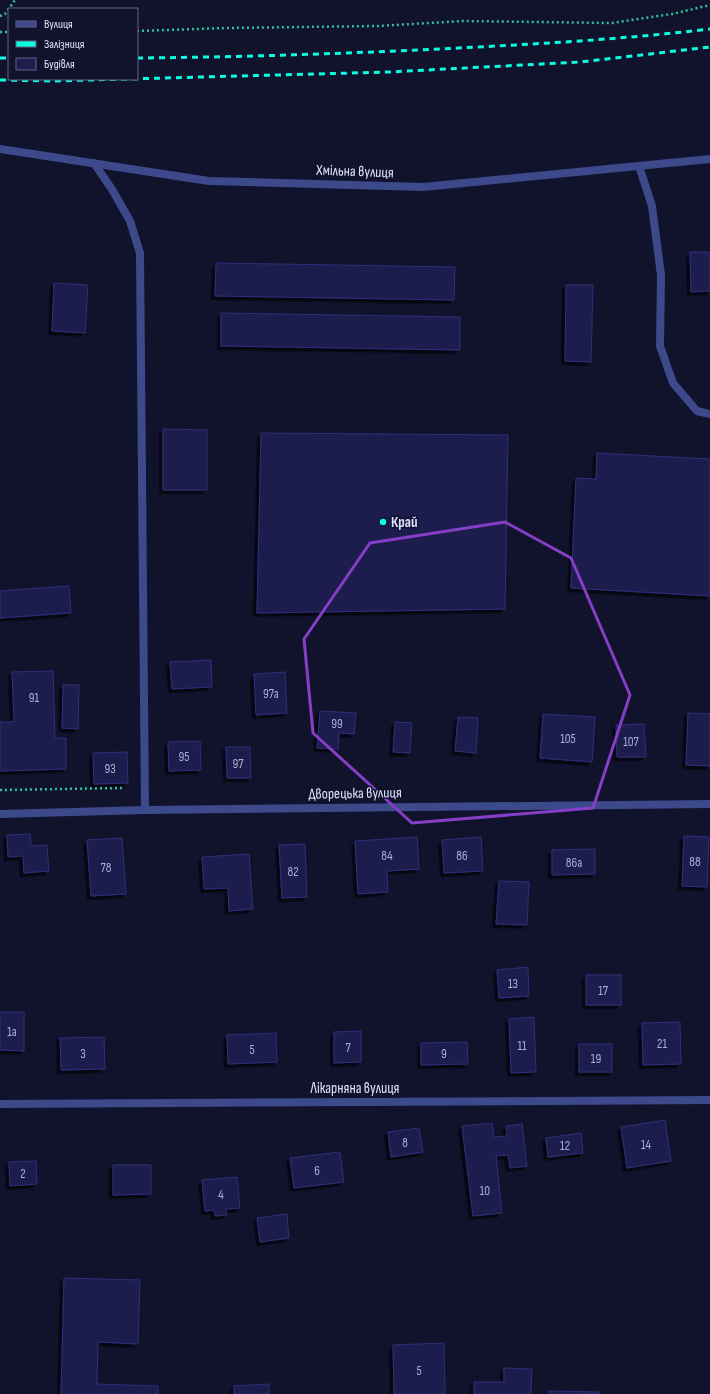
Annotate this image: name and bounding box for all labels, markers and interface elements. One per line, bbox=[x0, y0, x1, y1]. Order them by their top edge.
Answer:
legend bbox=[8, 8, 138, 80]
text: Вулиця bbox=[44, 17, 73, 32]
text: Залізниця bbox=[44, 37, 85, 52]
text: Будівля bbox=[44, 57, 75, 72]
street label: Хмільна вулиця bbox=[315, 161, 394, 182]
place label: Край bbox=[391, 513, 417, 532]
marker: Край bbox=[378, 517, 388, 527]
house number: 97а bbox=[263, 686, 279, 702]
house number: 91 bbox=[29, 690, 40, 706]
house number: 99 bbox=[331, 716, 343, 732]
house number: 105 bbox=[560, 731, 576, 747]
house number: 107 bbox=[623, 734, 640, 750]
house number: 95 bbox=[179, 749, 189, 765]
house number: 97 bbox=[233, 756, 244, 772]
house number: 93 bbox=[104, 761, 116, 777]
street label: Дворецька вулиця bbox=[308, 783, 402, 804]
house number: 84 bbox=[381, 848, 393, 864]
house number: 86 bbox=[456, 848, 468, 864]
house number: 88 bbox=[689, 854, 701, 870]
house number: 86а bbox=[566, 855, 582, 871]
house number: 78 bbox=[101, 860, 112, 876]
house number: 82 bbox=[287, 864, 299, 880]
house number: 13 bbox=[508, 976, 518, 992]
house number: 17 bbox=[598, 983, 609, 999]
house number: 1а bbox=[7, 1024, 17, 1040]
house number: 21 bbox=[657, 1036, 667, 1052]
house number: 11 bbox=[517, 1038, 527, 1054]
house number: 7 bbox=[345, 1040, 351, 1056]
house number: 5 bbox=[249, 1042, 255, 1058]
house number: 3 bbox=[80, 1046, 86, 1062]
house number: 9 bbox=[441, 1046, 447, 1062]
house number: 19 bbox=[591, 1051, 601, 1067]
street label: Лікарняна вулиця bbox=[310, 1079, 400, 1098]
house number: 8 bbox=[402, 1135, 408, 1151]
house number: 14 bbox=[641, 1137, 652, 1153]
house number: 12 bbox=[560, 1138, 570, 1154]
house number: 6 bbox=[314, 1163, 320, 1179]
house number: 2 bbox=[20, 1166, 26, 1182]
house number: 10 bbox=[480, 1183, 490, 1199]
house number: 4 bbox=[218, 1187, 224, 1203]
house number: 5 bbox=[416, 1363, 422, 1379]

